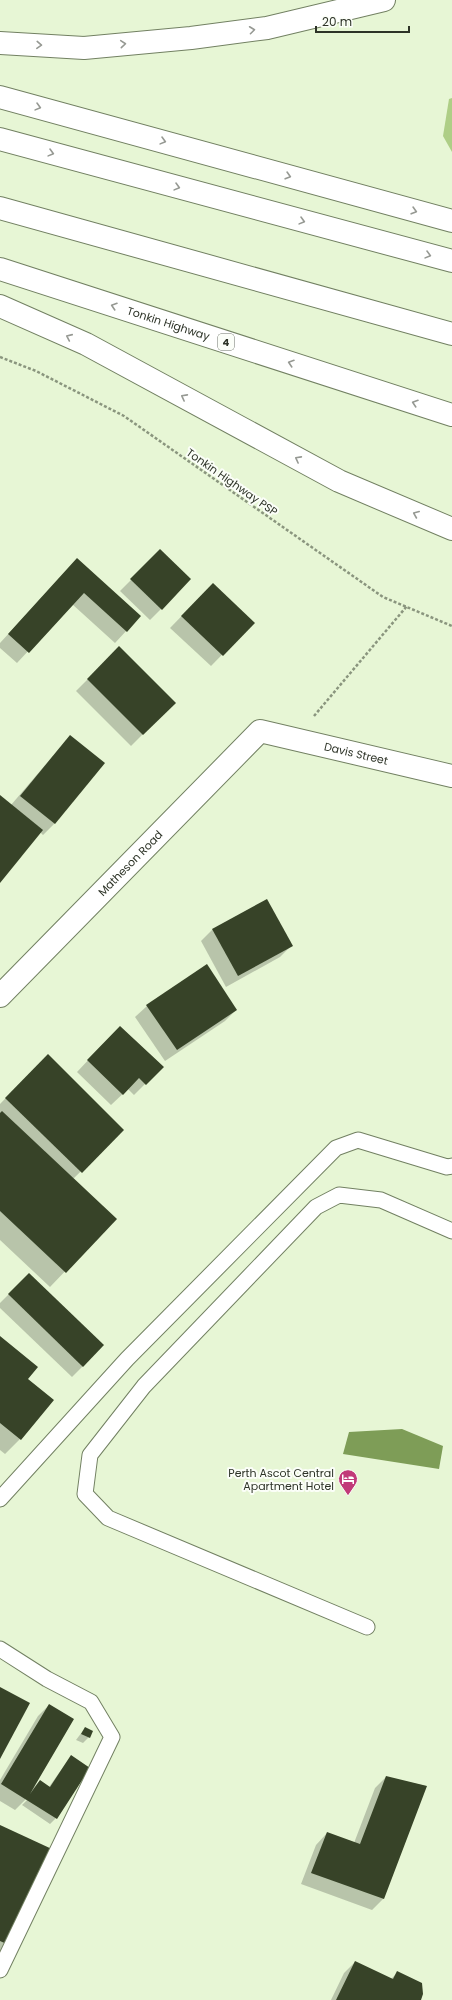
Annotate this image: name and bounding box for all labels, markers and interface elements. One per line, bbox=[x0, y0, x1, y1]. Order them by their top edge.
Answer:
scale bar bbox=[316, 8, 409, 34]
text: 20 m bbox=[322, 13, 352, 30]
one-way arrow bbox=[249, 26, 256, 35]
one-way arrow bbox=[120, 40, 126, 49]
one-way arrow bbox=[36, 41, 42, 50]
one-way arrow bbox=[34, 102, 41, 111]
one-way arrow bbox=[159, 136, 166, 145]
one-way arrow bbox=[47, 148, 54, 157]
one-way arrow bbox=[285, 171, 292, 180]
one-way arrow bbox=[173, 182, 180, 191]
one-way arrow bbox=[410, 206, 417, 215]
one-way arrow bbox=[298, 216, 305, 225]
one-way arrow bbox=[425, 250, 431, 258]
one-way arrow bbox=[111, 302, 118, 311]
street label: Tonkin Highway bbox=[125, 303, 213, 344]
one-way arrow bbox=[66, 333, 73, 341]
road number: 4 bbox=[218, 334, 234, 350]
one-way arrow bbox=[288, 359, 295, 368]
one-way arrow bbox=[181, 395, 188, 402]
one-way arrow bbox=[412, 399, 419, 408]
street label: Tonkin Highway PSP bbox=[183, 444, 281, 520]
one-way arrow bbox=[295, 456, 303, 464]
one-way arrow bbox=[413, 511, 421, 519]
street label: Davis Street bbox=[323, 738, 390, 769]
street label: Matheson Road bbox=[94, 827, 166, 900]
place label: Perth Ascot Central Apartment Hotel bbox=[228, 1465, 334, 1494]
hotel icon: Perth Ascot Central Apartment Hotel bbox=[337, 1468, 359, 1496]

